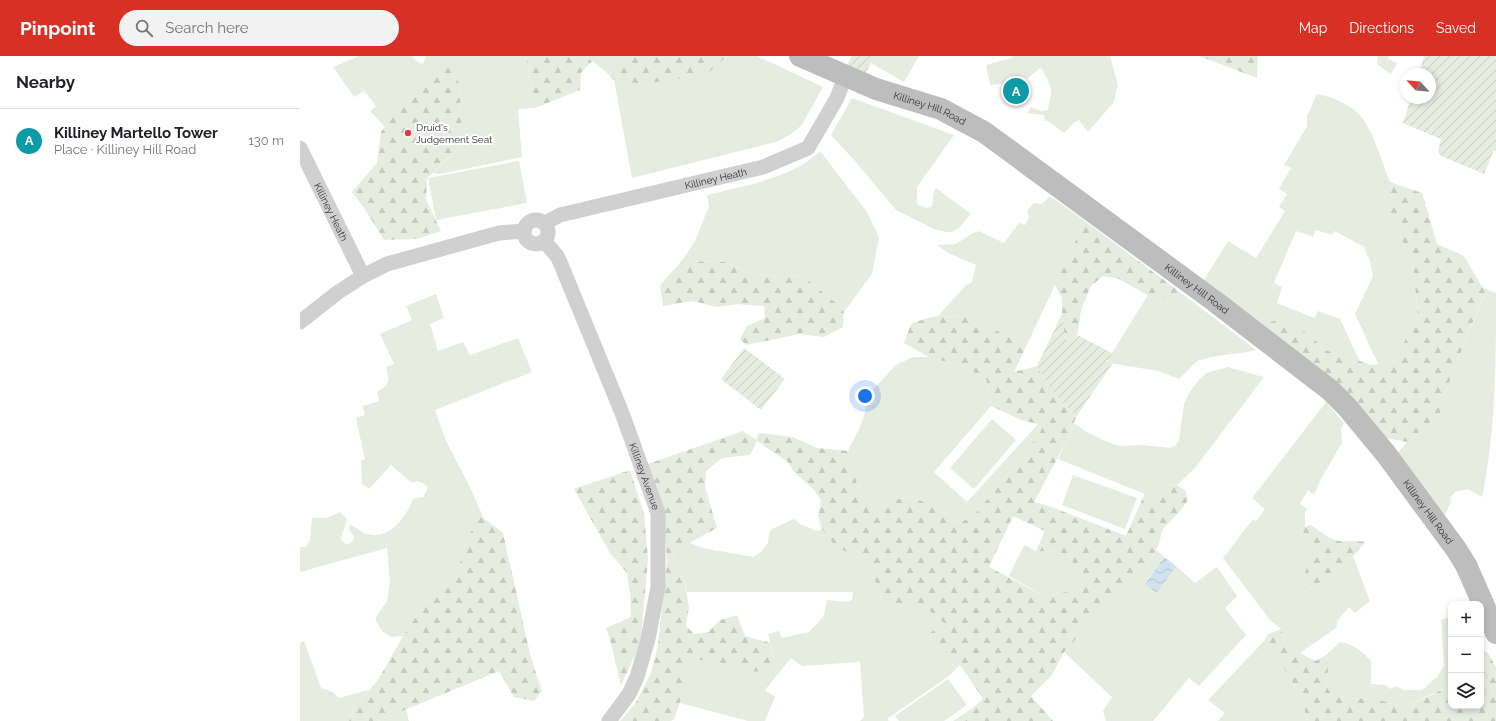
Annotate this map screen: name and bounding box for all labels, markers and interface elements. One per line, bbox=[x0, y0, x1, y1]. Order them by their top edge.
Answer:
search box bbox=[119, 10, 399, 46]
text: Pinpoint bbox=[20, 17, 95, 39]
icon: search bbox=[133, 17, 155, 39]
text: Search here bbox=[165, 19, 249, 37]
text: Map bbox=[1299, 20, 1327, 36]
text: Directions bbox=[1349, 20, 1414, 36]
text: Saved bbox=[1436, 20, 1476, 36]
north arrow bbox=[1400, 68, 1436, 104]
text: Nearby bbox=[16, 72, 75, 92]
pin: A bbox=[1003, 76, 1029, 106]
street label: Killiney Hill Road bbox=[892, 89, 968, 127]
place label: Druid's Judgement Seat bbox=[416, 122, 493, 145]
text: Killiney Martello Tower bbox=[54, 124, 218, 142]
marker: Druid's Judgement Seat bbox=[403, 128, 413, 138]
text: A bbox=[25, 133, 33, 148]
text: 130 m bbox=[248, 133, 284, 148]
text: Place · Killiney Hill Road bbox=[54, 142, 196, 157]
street label: Killiney Heath bbox=[684, 166, 748, 191]
street label: Killiney Heath bbox=[312, 181, 350, 243]
street label: Killiney Hill Road bbox=[1163, 261, 1231, 316]
your location bbox=[855, 386, 875, 406]
street label: Killiney Avenue bbox=[628, 441, 662, 511]
street label: Killiney Hill Road bbox=[1401, 477, 1456, 546]
map controls bbox=[1448, 601, 1484, 709]
button: + bbox=[1448, 601, 1484, 637]
button: − bbox=[1448, 637, 1484, 673]
button: layers bbox=[1448, 673, 1484, 709]

